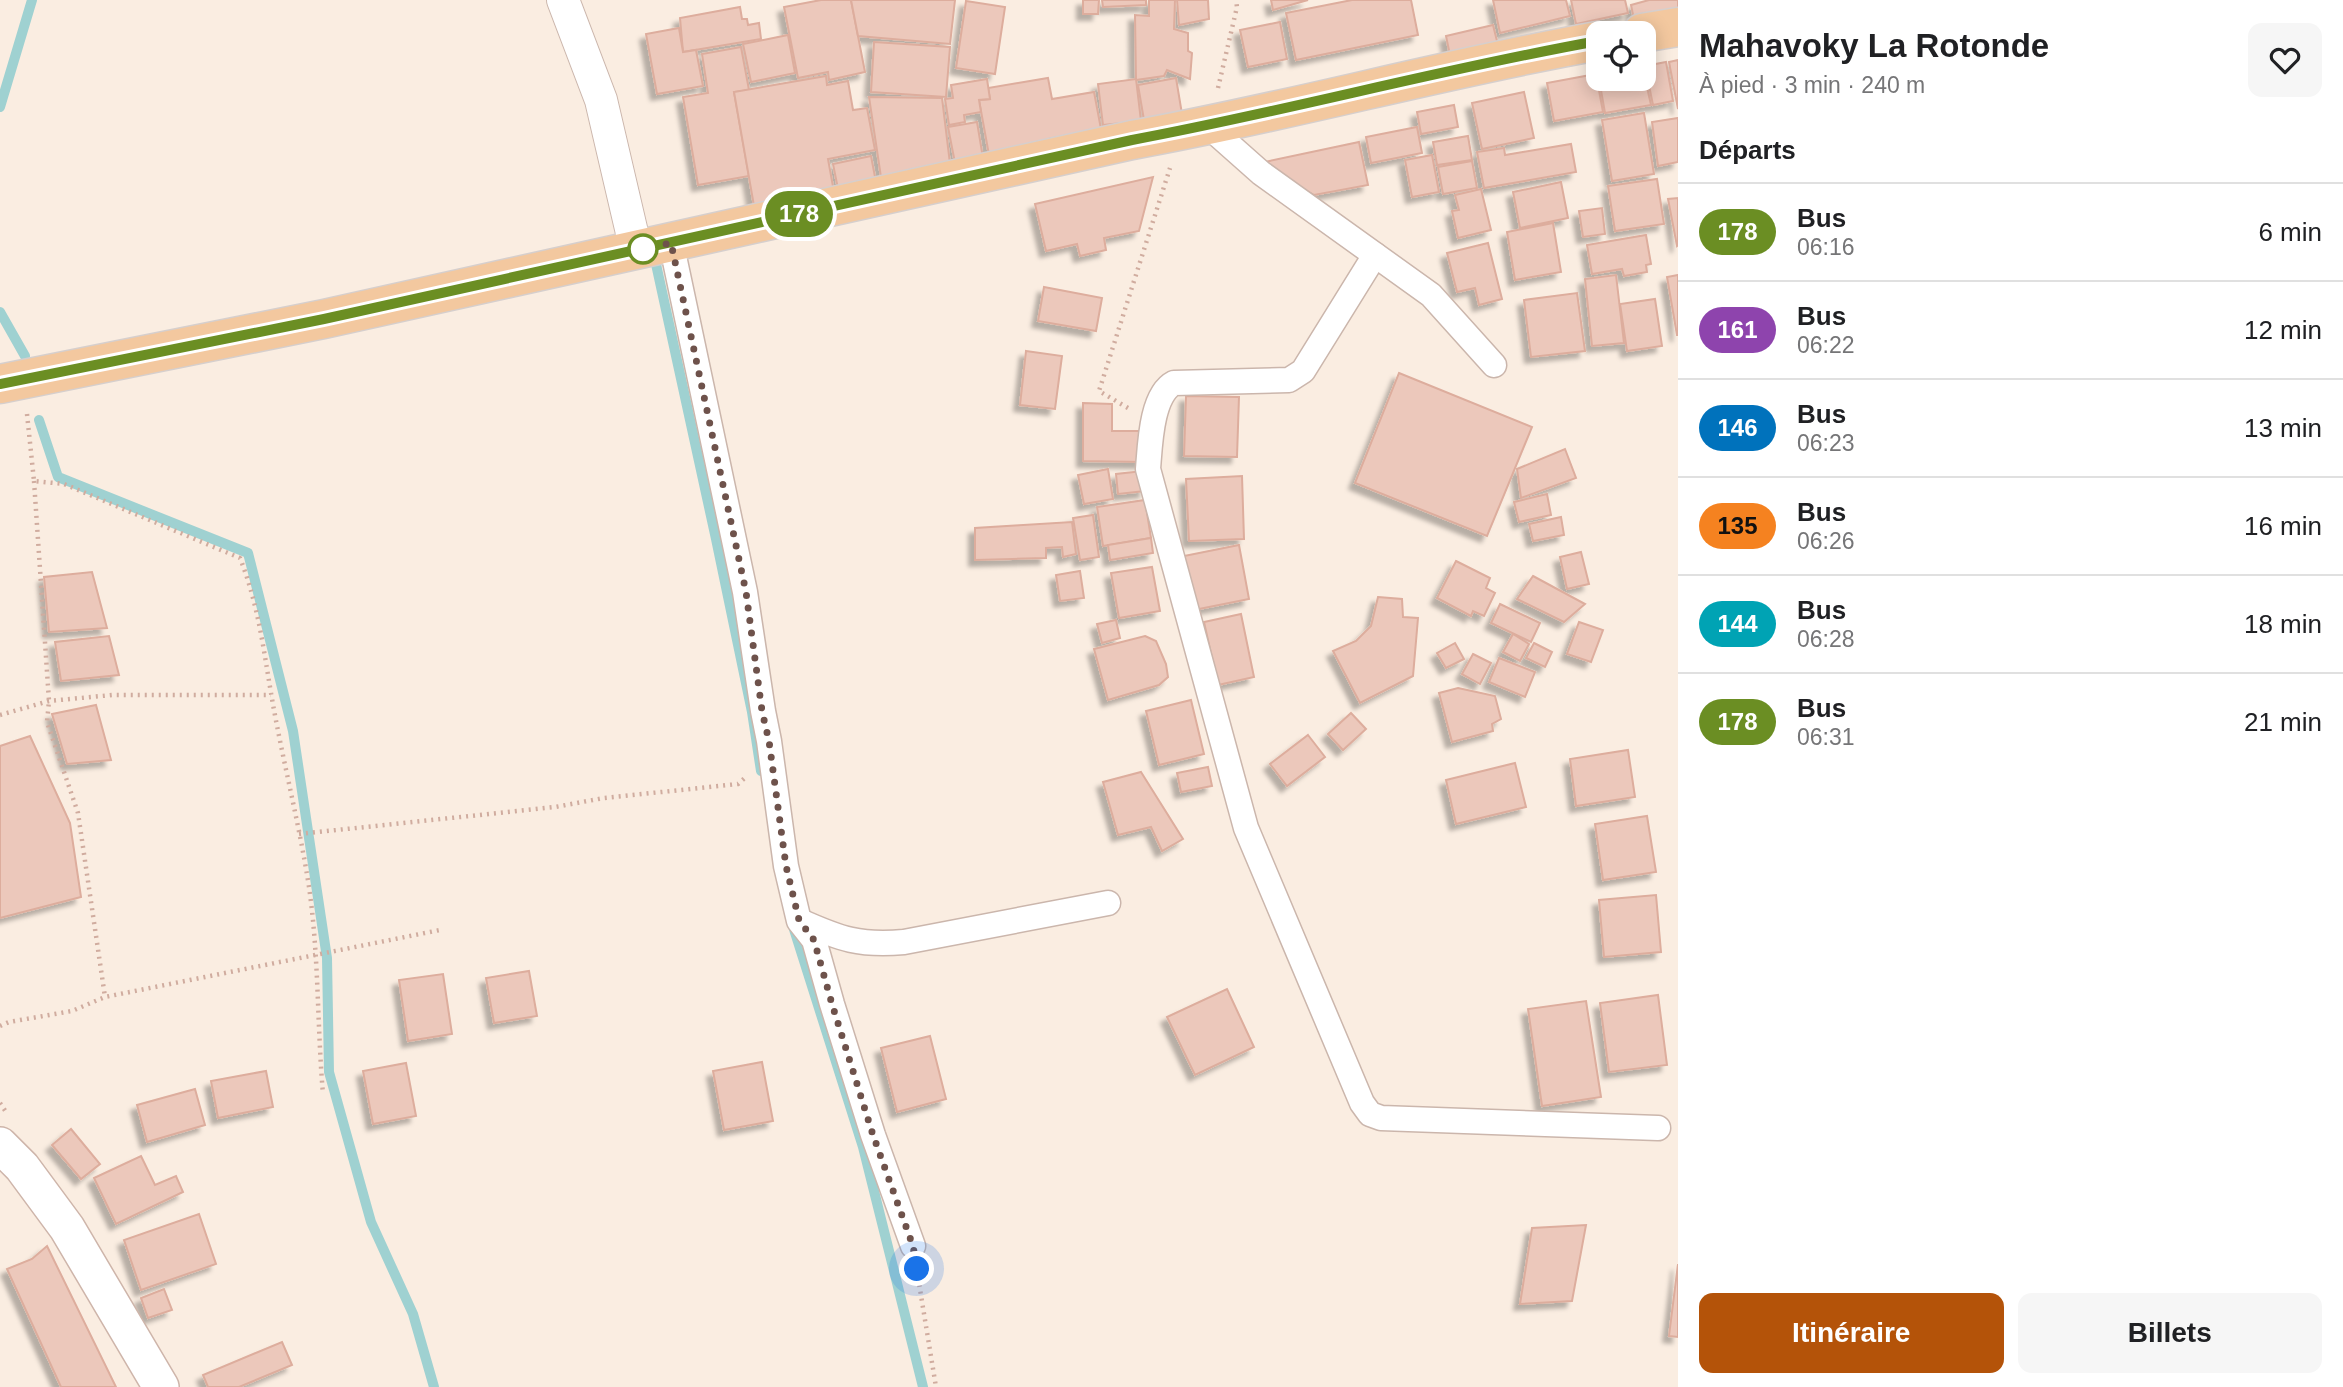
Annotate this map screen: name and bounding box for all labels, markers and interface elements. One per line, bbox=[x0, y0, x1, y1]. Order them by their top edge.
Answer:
map controls bbox=[1586, 21, 1656, 91]
button: locate bbox=[1586, 21, 1656, 91]
button: heart bbox=[2248, 23, 2322, 97]
text: Mahavoky La Rotonde bbox=[1699, 27, 2049, 64]
text: À pied · 3 min · 240 m bbox=[1699, 72, 1925, 98]
text: Départs bbox=[1699, 135, 1796, 165]
line badge: 178 bbox=[759, 191, 839, 237]
text: 178 bbox=[779, 200, 819, 227]
text: Bus bbox=[1797, 203, 1846, 233]
text: 6 min bbox=[2258, 217, 2322, 247]
text: 178 bbox=[1717, 218, 1758, 245]
unlabelled marker bbox=[628, 234, 658, 264]
text: 06:16 bbox=[1797, 234, 1855, 260]
text: Bus bbox=[1797, 301, 1846, 331]
text: 12 min bbox=[2244, 315, 2322, 345]
text: 161 bbox=[1717, 316, 1758, 343]
text: 06:22 bbox=[1797, 332, 1855, 358]
text: Bus bbox=[1797, 399, 1846, 429]
text: 13 min bbox=[2244, 413, 2322, 443]
text: 146 bbox=[1717, 414, 1758, 441]
text: 06:23 bbox=[1797, 430, 1855, 456]
text: Bus bbox=[1797, 497, 1846, 527]
text: 16 min bbox=[2244, 511, 2322, 541]
text: 135 bbox=[1717, 512, 1758, 539]
text: 06:26 bbox=[1797, 528, 1855, 554]
text: Bus bbox=[1797, 595, 1846, 625]
text: 18 min bbox=[2244, 609, 2322, 639]
text: 144 bbox=[1717, 610, 1758, 637]
text: 06:28 bbox=[1797, 626, 1855, 652]
text: Bus bbox=[1797, 693, 1846, 723]
text: 21 min bbox=[2244, 707, 2322, 737]
text: 178 bbox=[1717, 708, 1758, 735]
text: 06:31 bbox=[1797, 724, 1855, 750]
your location bbox=[899, 1251, 934, 1286]
button: Itinéraire bbox=[1699, 1293, 2004, 1373]
button: Billets bbox=[2018, 1293, 2322, 1373]

